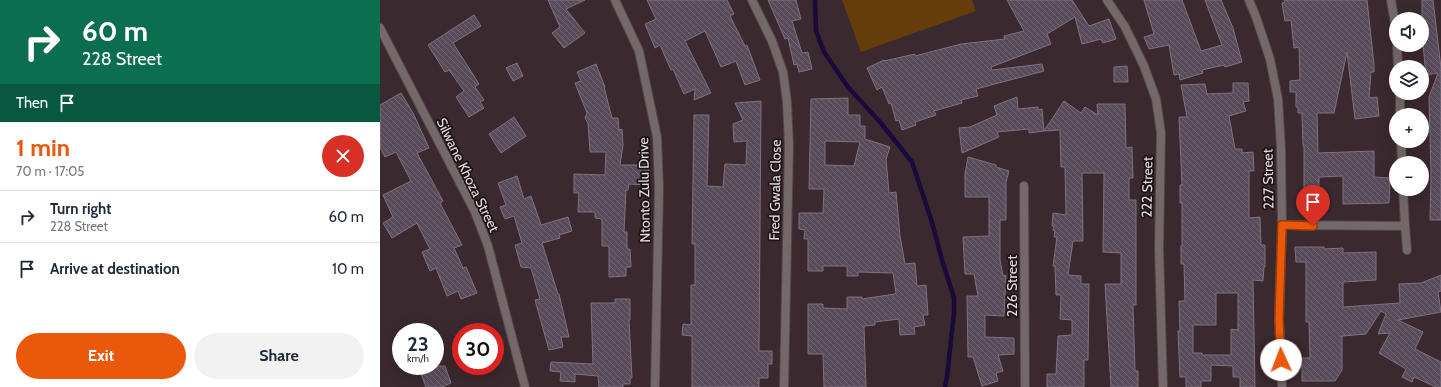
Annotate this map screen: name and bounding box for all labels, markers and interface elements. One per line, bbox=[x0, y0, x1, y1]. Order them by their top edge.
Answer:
map controls bbox=[1389, 12, 1429, 196]
button: sound bbox=[1389, 12, 1429, 52]
text: 60 m bbox=[82, 14, 148, 48]
icon: right bbox=[16, 16, 68, 68]
text: 228 Street bbox=[82, 48, 162, 70]
button: layers bbox=[1389, 60, 1429, 100]
icon: arrive bbox=[56, 92, 78, 114]
text: Then bbox=[16, 94, 48, 112]
button: + bbox=[1389, 108, 1429, 148]
street label: Silwane Khoza Street bbox=[433, 115, 504, 235]
text: 1 min bbox=[16, 133, 70, 162]
button: close bbox=[322, 135, 364, 177]
street label: Ntonto Zulu Drive bbox=[634, 137, 654, 243]
street label: Fred Gwala Close bbox=[765, 139, 785, 241]
street label: 227 Street bbox=[1258, 148, 1278, 210]
street label: 222 Street bbox=[1137, 156, 1157, 218]
button: − bbox=[1389, 156, 1429, 196]
text: 70 m · 17:05 bbox=[16, 163, 84, 179]
pin bbox=[1296, 185, 1330, 226]
icon: arrive bbox=[1302, 191, 1324, 213]
text: Turn right bbox=[50, 200, 111, 218]
icon: right bbox=[16, 206, 38, 228]
text: 60 m bbox=[328, 208, 364, 226]
text: 228 Street bbox=[50, 218, 108, 234]
street label: 226 Street bbox=[1003, 255, 1021, 317]
icon: arrive bbox=[16, 258, 38, 280]
text: Arrive at destination bbox=[50, 260, 180, 278]
text: 10 m bbox=[332, 260, 364, 278]
speed limit sign: 30 bbox=[452, 323, 504, 375]
text: 23 bbox=[407, 332, 429, 356]
button: Exit bbox=[16, 333, 186, 379]
button: Share bbox=[194, 333, 364, 379]
position arrow bbox=[1260, 339, 1302, 381]
text: km/h bbox=[407, 352, 429, 365]

